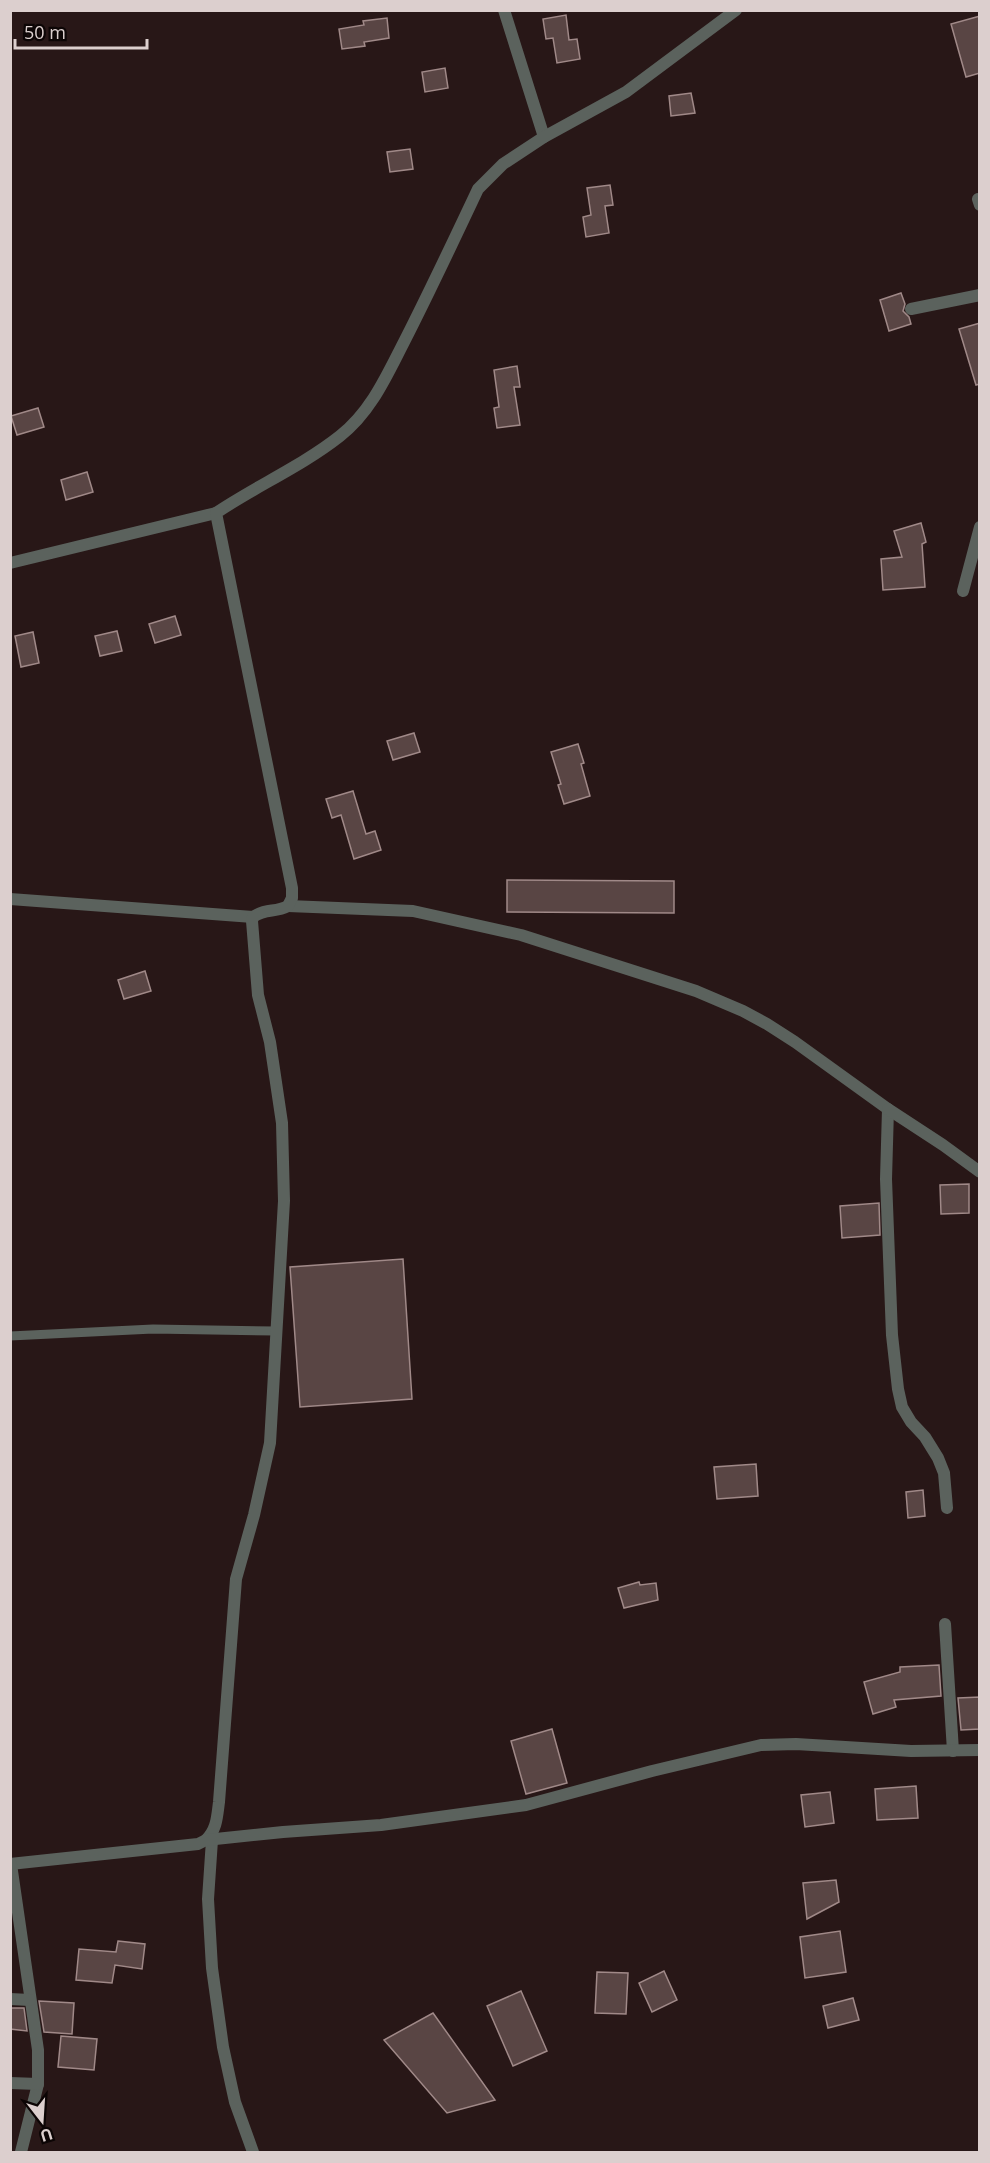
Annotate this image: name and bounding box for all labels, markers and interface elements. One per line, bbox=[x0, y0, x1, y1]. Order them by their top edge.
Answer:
scale bar bbox=[15, 12, 147, 50]
text: 50 m bbox=[24, 20, 66, 44]
north arrow bbox=[12, 2091, 72, 2151]
text: U bbox=[37, 2123, 55, 2148]

